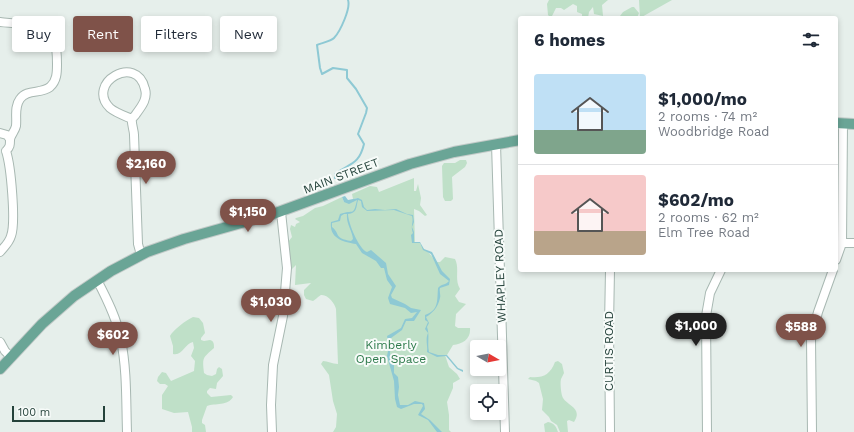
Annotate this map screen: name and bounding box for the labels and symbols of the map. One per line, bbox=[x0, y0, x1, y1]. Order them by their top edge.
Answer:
pin: $2,160 bbox=[113, 151, 179, 185]
street label: MAIN STREET bbox=[301, 155, 381, 197]
pin: $1,150 bbox=[215, 199, 281, 233]
street label: WHAPLEY ROAD bbox=[491, 229, 509, 323]
pin: $1,030 bbox=[238, 289, 304, 323]
street label: CURTIS ROAD bbox=[602, 311, 616, 391]
pin: $1,000 bbox=[663, 313, 729, 347]
pin: $588 bbox=[777, 314, 825, 348]
pin: $602 bbox=[89, 322, 137, 356]
park label: Kimberly Open Space bbox=[356, 338, 426, 366]
north arrow bbox=[470, 340, 506, 376]
scale bar bbox=[12, 404, 105, 423]

